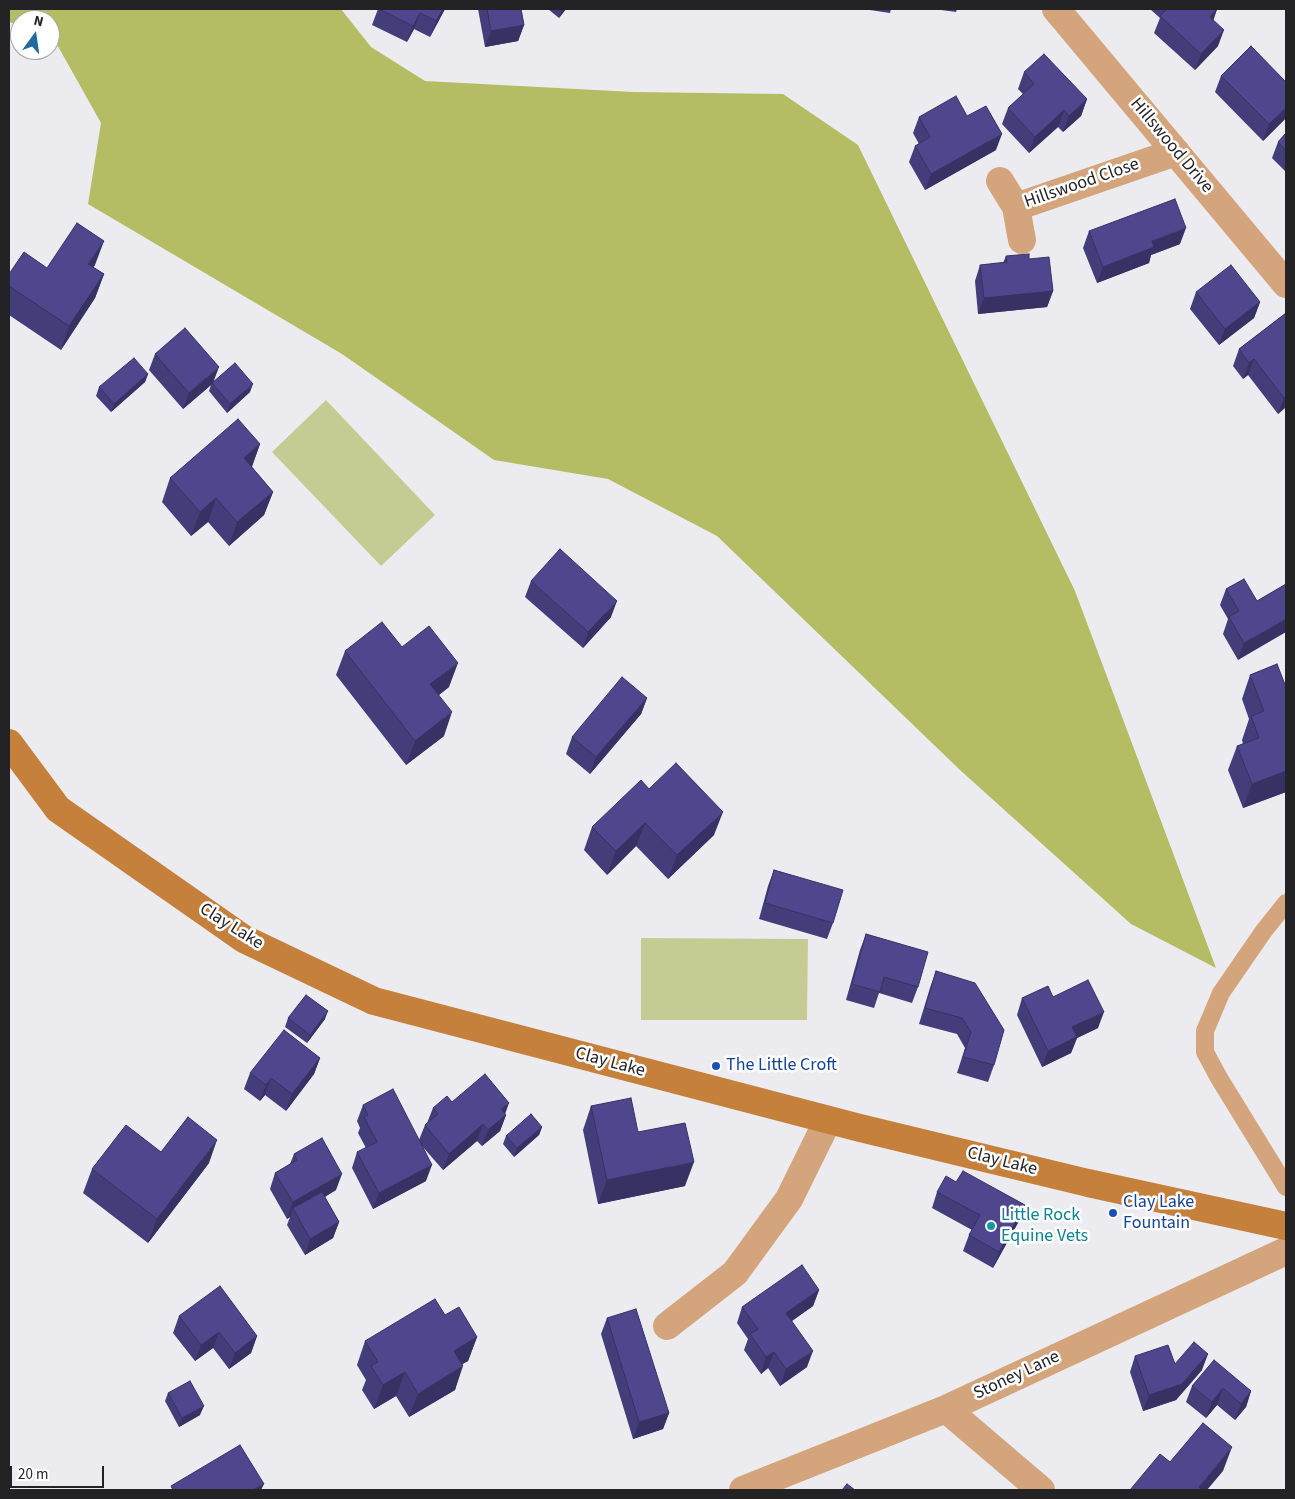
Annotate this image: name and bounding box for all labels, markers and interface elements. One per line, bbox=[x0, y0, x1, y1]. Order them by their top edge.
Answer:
north arrow bbox=[10, 10, 60, 60]
text: N bbox=[31, 11, 45, 32]
street label: Hillswood Drive bbox=[1125, 94, 1217, 198]
street label: Hillswood Close bbox=[1022, 154, 1142, 214]
street label: Clay Lake bbox=[195, 899, 267, 955]
street label: Clay Lake bbox=[573, 1043, 647, 1083]
place label: The Little Croft bbox=[726, 1055, 837, 1077]
marker: The Little Croft bbox=[710, 1060, 722, 1072]
street label: Clay Lake bbox=[965, 1143, 1039, 1181]
place label: Clay Lake Fountain bbox=[1123, 1192, 1194, 1234]
place label: Little Rock Equine Vets bbox=[1001, 1205, 1088, 1248]
marker: Clay Lake Fountain bbox=[1107, 1207, 1119, 1219]
marker: Little Rock Equine Vets bbox=[985, 1220, 997, 1232]
street label: Stoney Lane bbox=[971, 1347, 1063, 1405]
scale bar bbox=[12, 1456, 106, 1488]
text: 20 m bbox=[18, 1464, 48, 1485]

